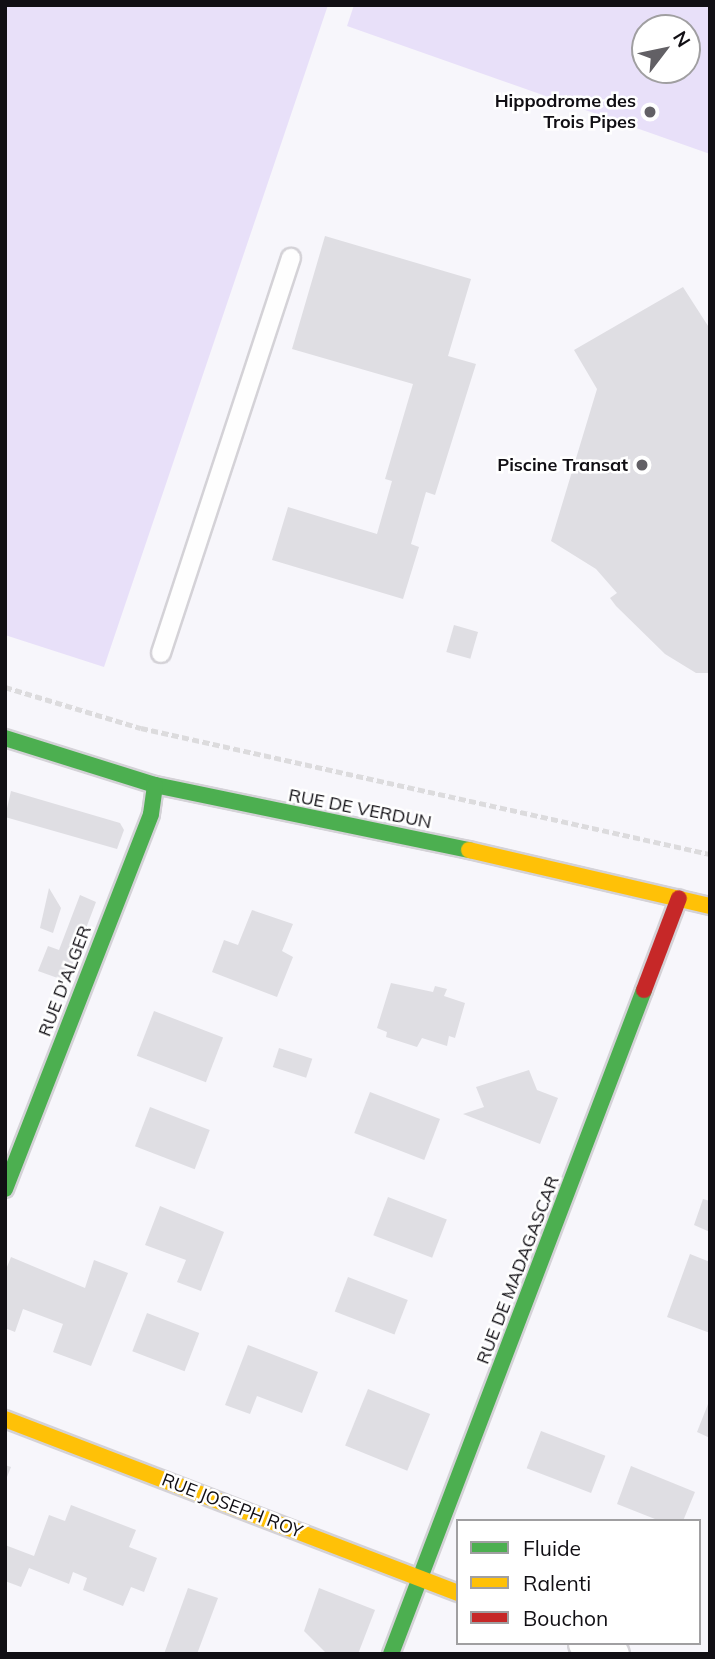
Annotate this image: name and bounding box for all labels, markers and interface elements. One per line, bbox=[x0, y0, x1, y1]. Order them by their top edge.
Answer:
north arrow bbox=[631, 14, 701, 84]
text: N bbox=[668, 26, 696, 51]
place label: Hippodrome des Trois Pipes bbox=[495, 91, 636, 134]
marker: Hippodrome des Trois Pipes bbox=[642, 104, 658, 120]
place label: Piscine Transat bbox=[497, 454, 628, 476]
marker: Piscine Transat bbox=[634, 457, 650, 473]
street label: RUE DE VERDUN bbox=[287, 785, 433, 833]
street label: RUE D'ALGER bbox=[34, 923, 96, 1039]
street label: RUE DE MADAGASCAR bbox=[472, 1173, 564, 1367]
street label: RUE JOSEPH ROY bbox=[159, 1469, 305, 1543]
legend bbox=[456, 1519, 701, 1645]
text: Fluide bbox=[523, 1535, 581, 1561]
text: Ralenti bbox=[523, 1570, 591, 1596]
text: Bouchon bbox=[523, 1605, 608, 1631]

